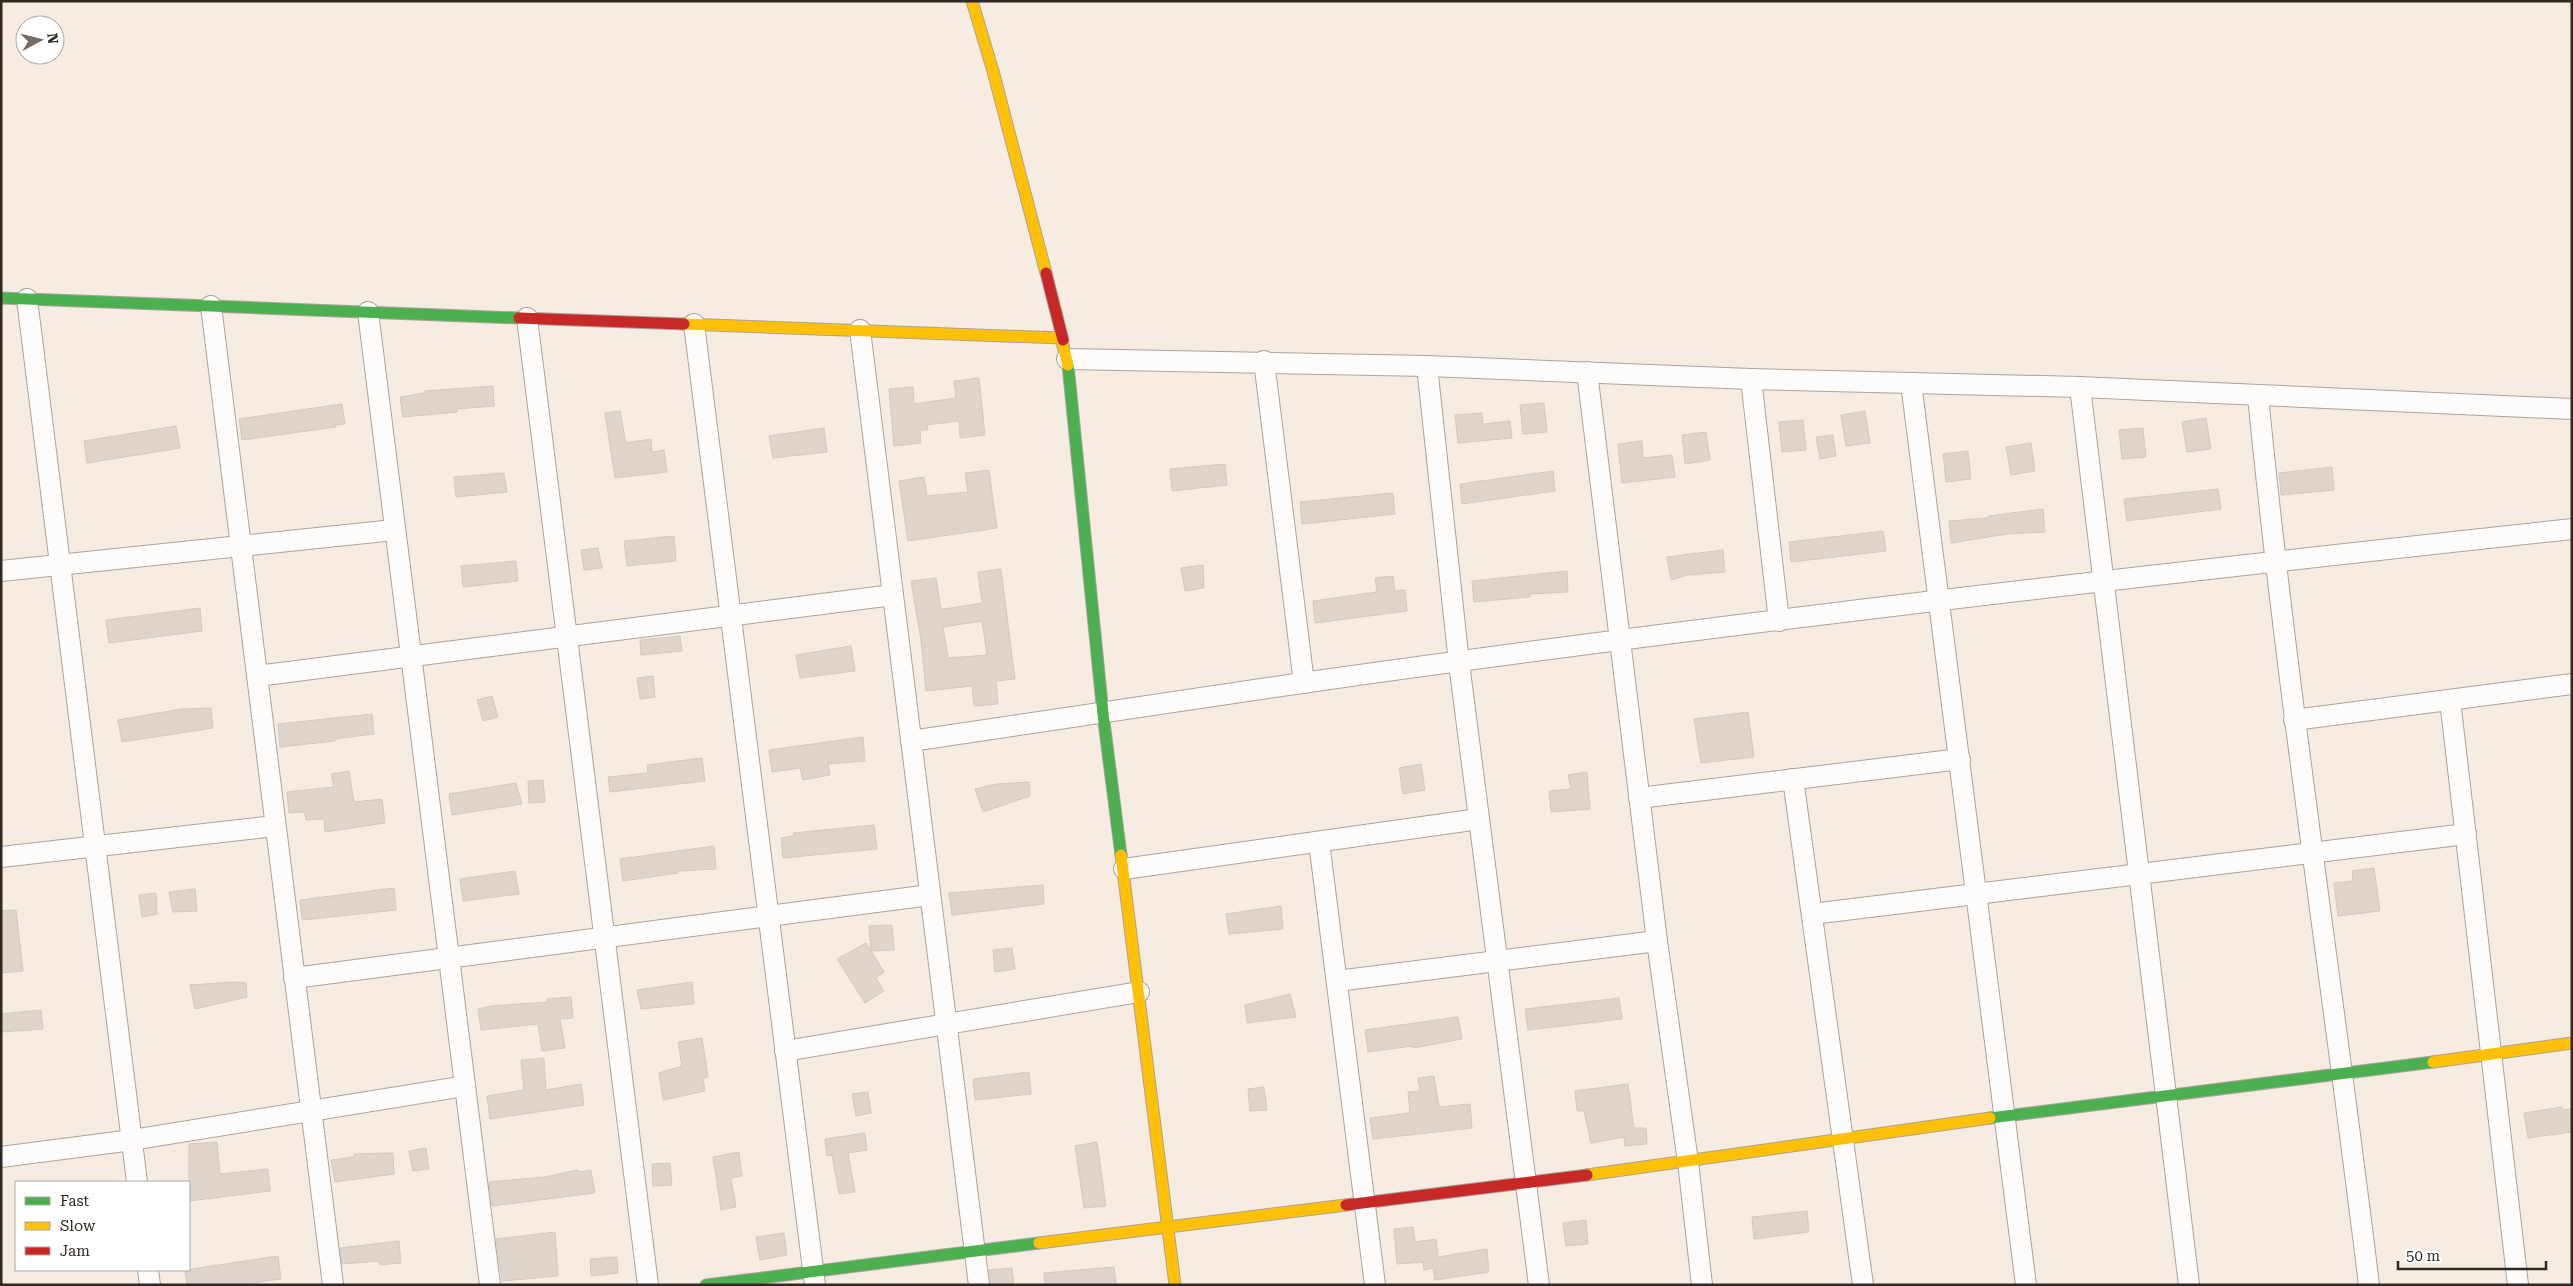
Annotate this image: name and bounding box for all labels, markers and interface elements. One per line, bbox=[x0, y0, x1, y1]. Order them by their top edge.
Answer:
north arrow bbox=[15, 15, 65, 65]
text: N bbox=[44, 32, 62, 45]
legend bbox=[15, 1181, 190, 1271]
text: Fast bbox=[60, 1192, 90, 1210]
text: Slow bbox=[60, 1217, 96, 1235]
scale bar bbox=[2398, 1238, 2546, 1270]
text: Jam bbox=[60, 1242, 90, 1260]
text: 50 m bbox=[2406, 1247, 2441, 1265]

